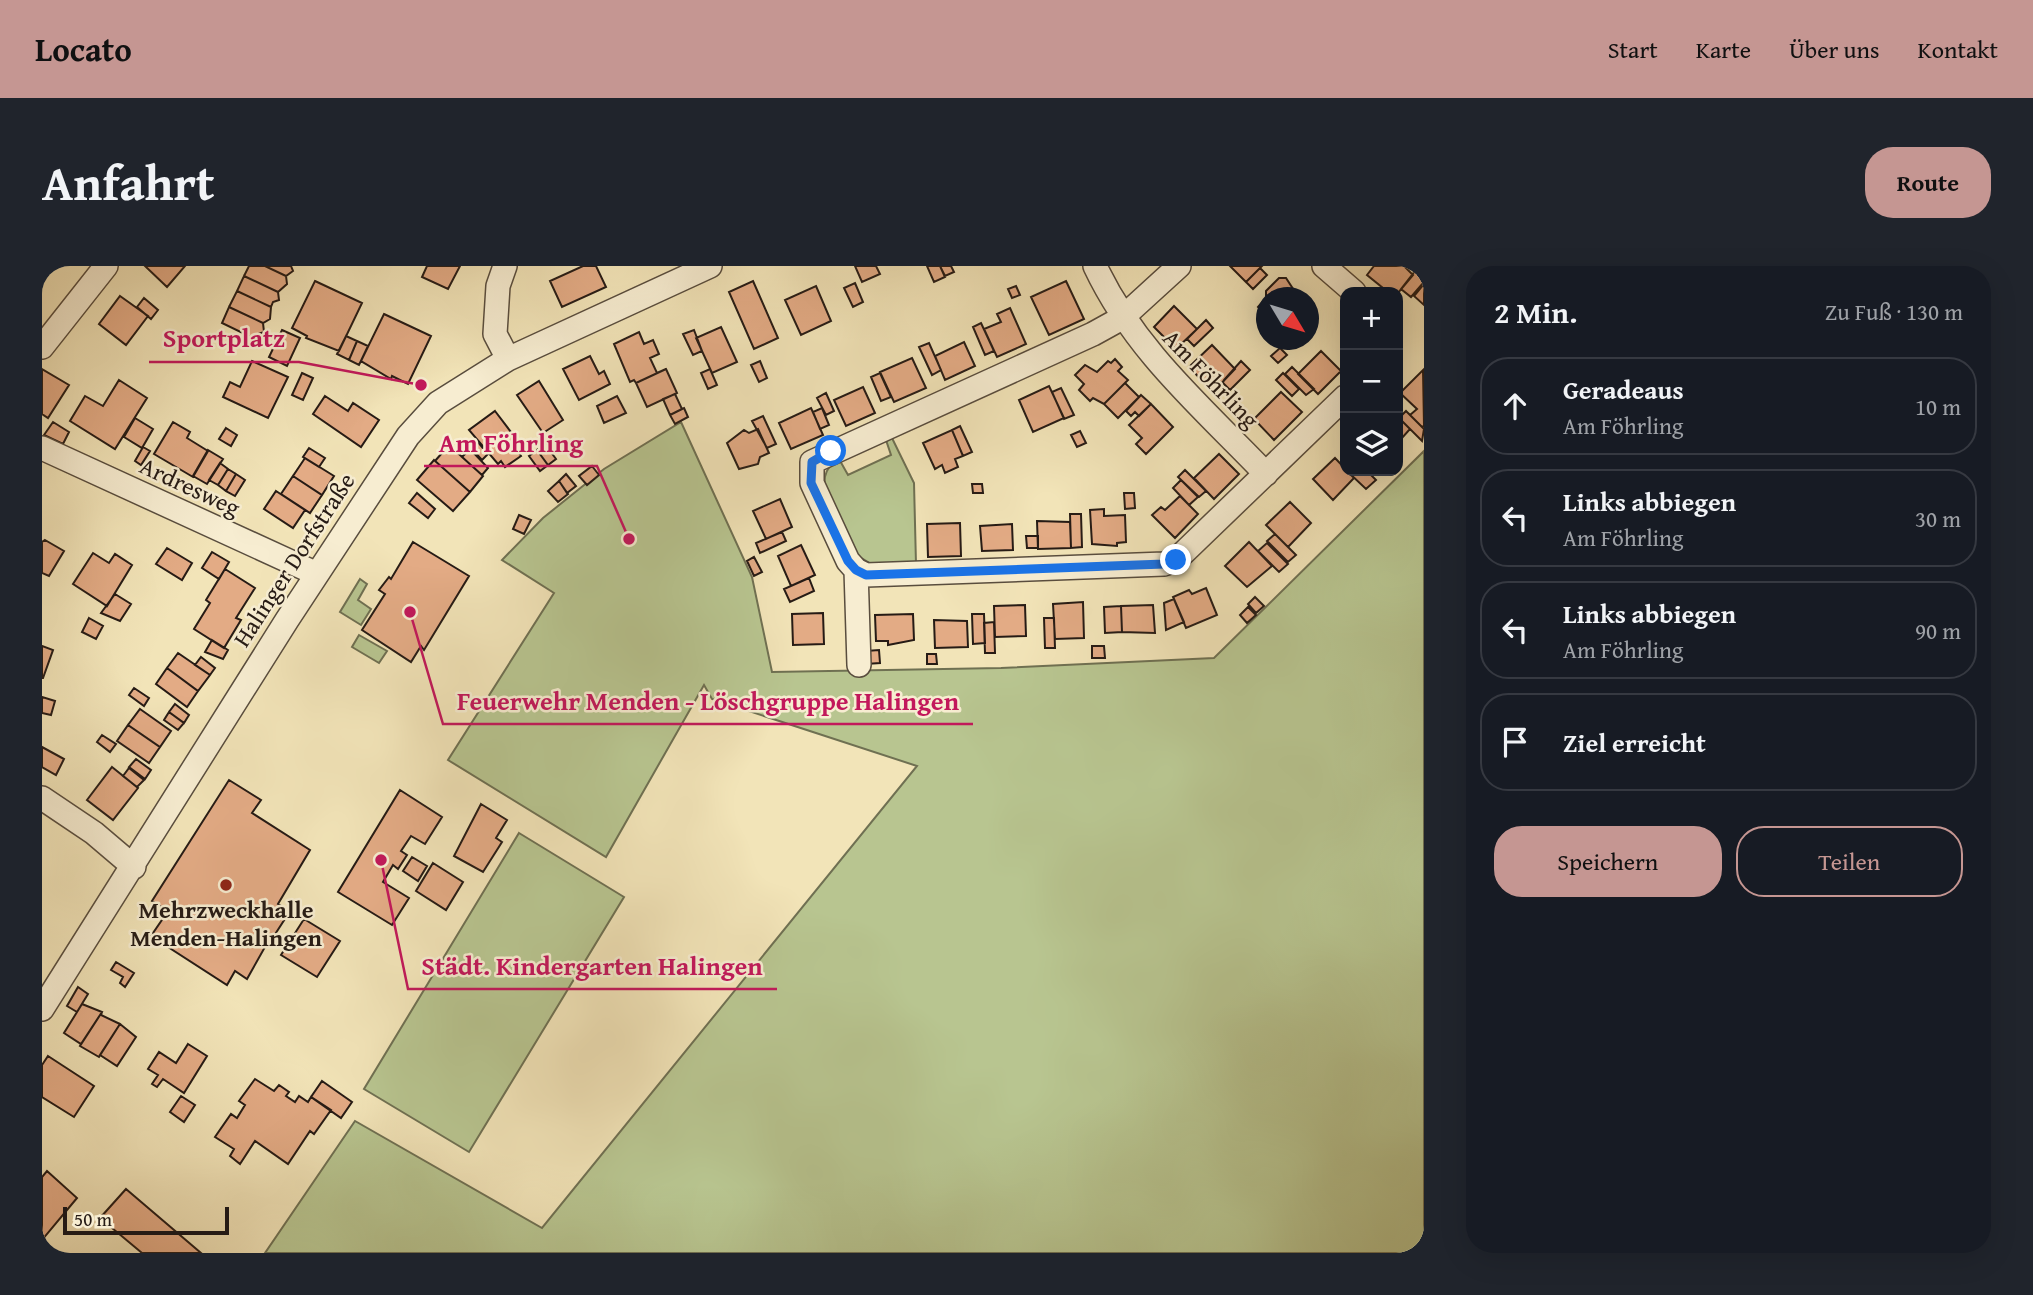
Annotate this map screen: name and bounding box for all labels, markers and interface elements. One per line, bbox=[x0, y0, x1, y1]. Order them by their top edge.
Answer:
text: Locato bbox=[35, 25, 132, 73]
text: Start bbox=[1608, 32, 1658, 67]
text: Karte bbox=[1696, 32, 1751, 67]
text: Über uns bbox=[1789, 32, 1880, 67]
text: Kontakt bbox=[1918, 32, 1998, 67]
text: Anfahrt bbox=[42, 146, 215, 218]
button: Route bbox=[1865, 147, 1991, 218]
north arrow bbox=[1256, 287, 1319, 350]
map controls bbox=[1340, 287, 1403, 476]
button: + bbox=[1340, 287, 1403, 350]
text: 2 Min. bbox=[1494, 290, 1577, 334]
text: Zu Fuß · 130 m bbox=[1825, 295, 1963, 328]
callout: Sportplatz bbox=[149, 315, 299, 362]
text: Sportplatz bbox=[163, 318, 285, 357]
street label: Am Föhrling bbox=[1155, 321, 1268, 436]
button: − bbox=[1340, 350, 1403, 413]
text: Geradeaus bbox=[1563, 370, 1684, 409]
icon: ahead bbox=[1496, 387, 1534, 425]
text: 10 m bbox=[1915, 390, 1961, 423]
text: Am Föhrling bbox=[1563, 409, 1683, 442]
button: layers bbox=[1340, 413, 1403, 476]
callout: Am Föhrling bbox=[424, 419, 597, 466]
text: Am Föhrling bbox=[439, 423, 583, 462]
route start bbox=[815, 435, 846, 466]
street label: Ardresweg bbox=[134, 448, 246, 525]
street label: Halinger Dorfstraße bbox=[224, 466, 363, 654]
text: Links abbiegen bbox=[1563, 482, 1736, 521]
icon: left bbox=[1496, 499, 1534, 537]
text: 30 m bbox=[1915, 502, 1961, 535]
text: Am Föhrling bbox=[1563, 521, 1683, 554]
route end bbox=[1160, 544, 1191, 575]
text: Links abbiegen bbox=[1563, 594, 1736, 633]
icon: left bbox=[1496, 611, 1534, 649]
text: 90 m bbox=[1915, 614, 1961, 647]
text: Am Föhrling bbox=[1563, 633, 1683, 666]
callout: Feuerwehr Menden - Löschgruppe Halingen bbox=[443, 677, 973, 724]
text: Feuerwehr Menden - Löschgruppe Halingen bbox=[457, 681, 960, 720]
icon: arrive bbox=[1496, 723, 1534, 761]
text: Ziel erreicht bbox=[1563, 723, 1706, 762]
button: Speichern bbox=[1494, 826, 1722, 897]
button: Teilen bbox=[1736, 826, 1963, 897]
marker: Mehrzweckhalle Menden-Halingen bbox=[218, 877, 234, 893]
place label: Mehrzweckhalle Menden-Halingen bbox=[130, 892, 322, 955]
callout: Städt. Kindergarten Halingen bbox=[408, 942, 777, 989]
text: Städt. Kindergarten Halingen bbox=[421, 946, 763, 985]
scale bar bbox=[63, 1204, 229, 1236]
text: 50 m bbox=[74, 1205, 112, 1233]

